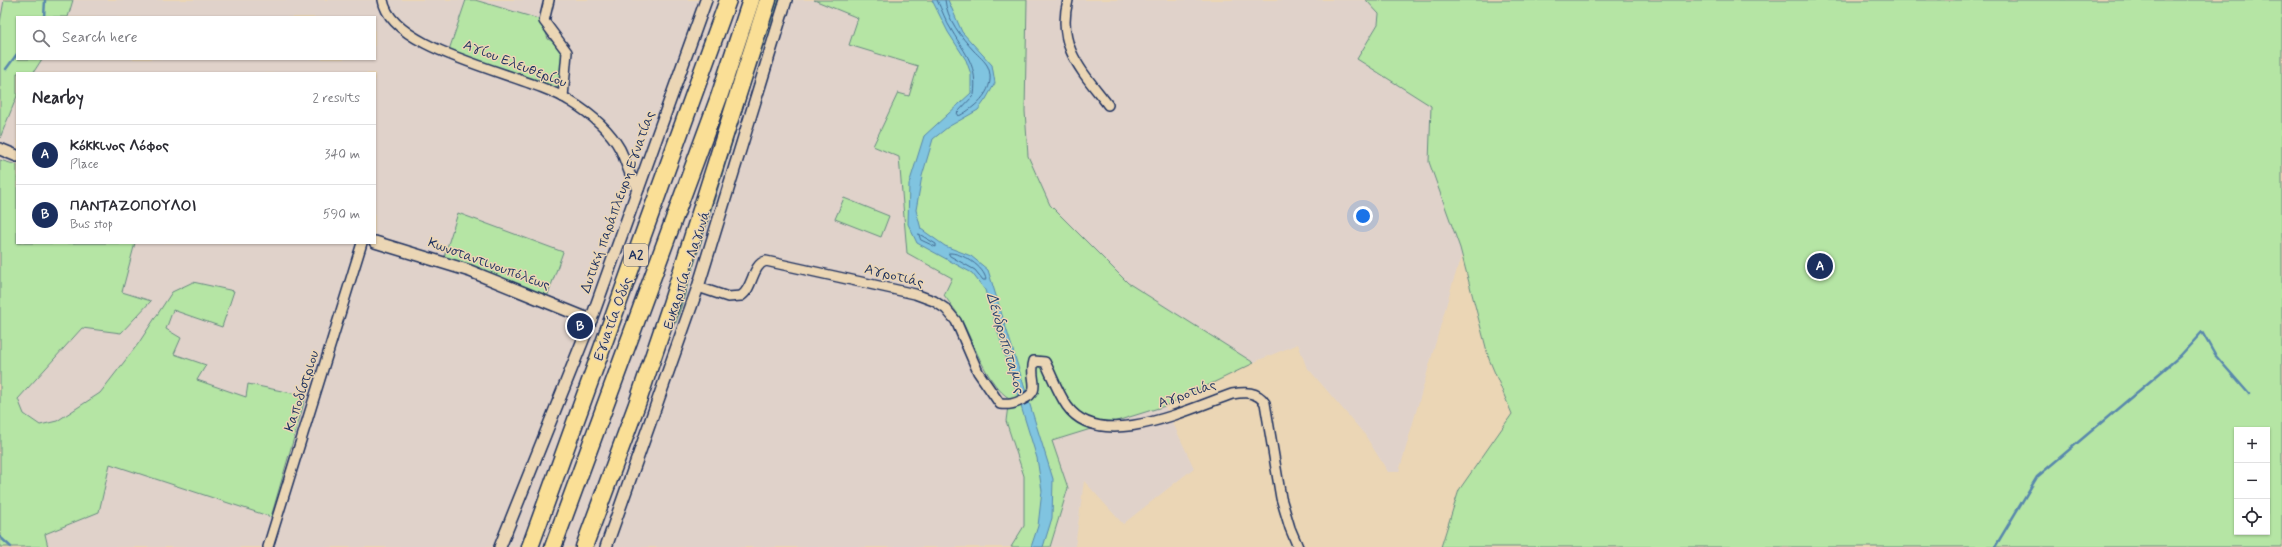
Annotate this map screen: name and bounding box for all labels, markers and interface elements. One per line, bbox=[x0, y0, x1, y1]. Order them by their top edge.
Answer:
search box bbox=[16, 16, 376, 60]
icon: search bbox=[30, 27, 52, 49]
text: Search here bbox=[62, 28, 138, 48]
street label: Αγίου Ελευθερίου bbox=[461, 36, 569, 92]
text: Nearby bbox=[32, 87, 84, 109]
text: 2 results bbox=[313, 90, 360, 107]
street label: Δυτική παράπλευρη Εγνατίας bbox=[577, 108, 659, 296]
text: Κόκκινος Λόφος bbox=[70, 136, 169, 156]
text: A bbox=[41, 146, 49, 163]
text: 340 m bbox=[325, 146, 360, 163]
text: Place bbox=[70, 156, 99, 173]
text: ΠΑΝΤΑΖΟΠΟΥΛΟΙ bbox=[70, 196, 197, 216]
text: B bbox=[41, 206, 49, 223]
text: 590 m bbox=[323, 206, 360, 223]
your location bbox=[1353, 206, 1373, 226]
street label: Ευκαρπία - Λαγυνά bbox=[659, 208, 715, 332]
text: Bus stop bbox=[70, 216, 113, 233]
street label: Κωνσταντινουπόλεως bbox=[426, 234, 552, 294]
road number: Α2 bbox=[624, 244, 648, 266]
pin: A bbox=[1807, 251, 1833, 281]
street label: Αγροτιάς bbox=[863, 260, 925, 292]
street label: Εγνατία Οδός bbox=[590, 275, 636, 363]
water label: Δενδροπόταμος bbox=[981, 290, 1029, 397]
pin: B bbox=[567, 311, 593, 341]
street label: Καποδίστριου bbox=[280, 348, 324, 434]
street label: Αγροτιάς bbox=[1156, 376, 1218, 412]
map controls bbox=[2234, 427, 2270, 535]
button: + bbox=[2234, 427, 2270, 463]
button: − bbox=[2234, 463, 2270, 499]
button: locate bbox=[2234, 499, 2270, 535]

